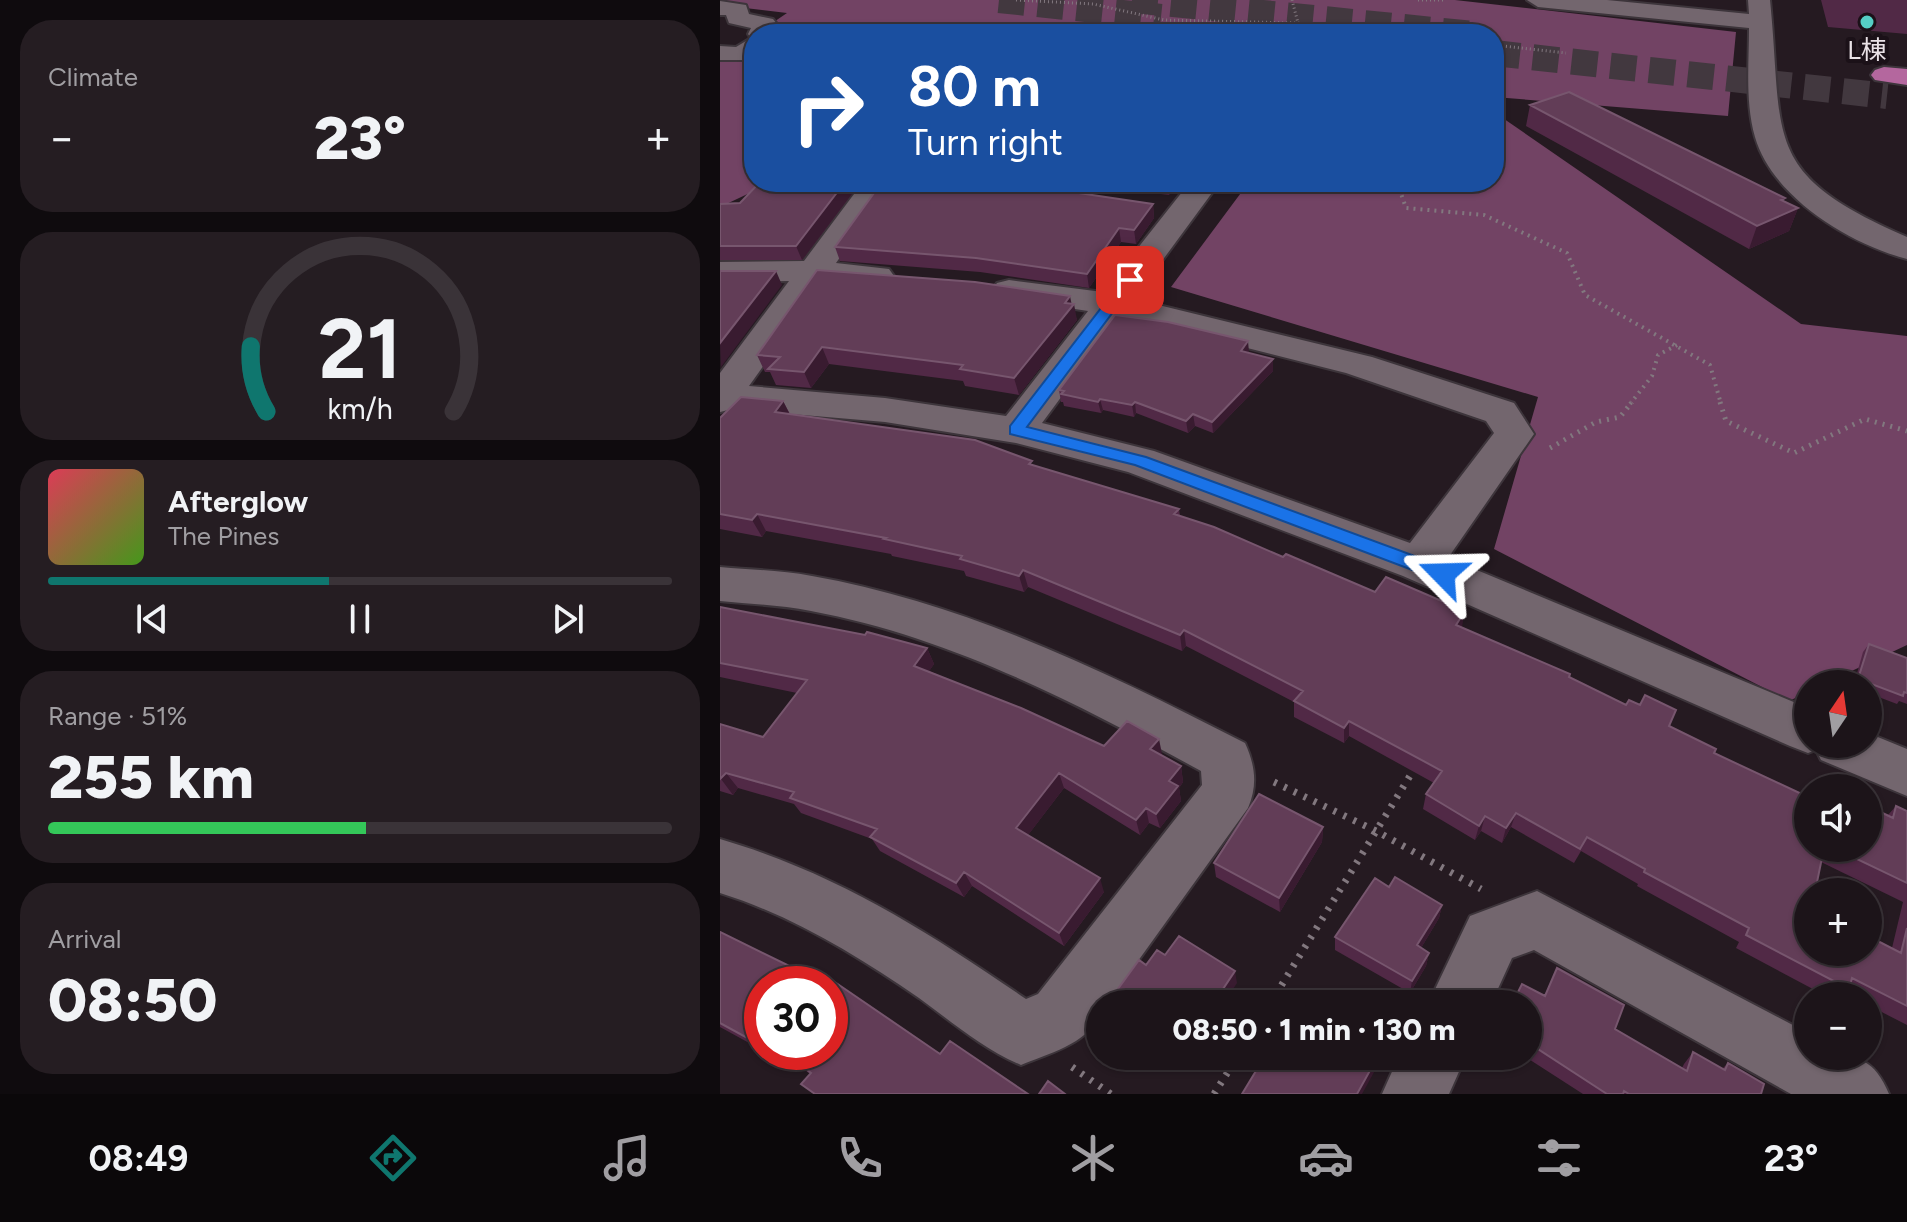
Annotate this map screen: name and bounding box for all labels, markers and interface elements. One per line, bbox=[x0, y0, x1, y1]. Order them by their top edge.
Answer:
marker: L棟 bbox=[1858, 13, 1876, 31]
place label: L棟 bbox=[1847, 34, 1887, 66]
text: 80 m bbox=[908, 53, 1041, 120]
icon: right bbox=[776, 56, 880, 160]
text: Climate bbox=[48, 61, 138, 93]
text: 23° bbox=[314, 102, 406, 174]
text: − bbox=[48, 111, 75, 164]
text: + bbox=[645, 111, 672, 164]
text: Turn right bbox=[908, 121, 1063, 164]
pin bbox=[1096, 246, 1164, 314]
icon: arrive bbox=[1108, 258, 1152, 302]
text: 21 bbox=[318, 298, 402, 398]
text: km/h bbox=[327, 392, 393, 426]
text: Afterglow bbox=[168, 483, 308, 520]
text: The Pines bbox=[168, 520, 279, 552]
position arrow bbox=[1401, 532, 1485, 616]
icon: previous bbox=[130, 597, 174, 641]
icon: pause bbox=[338, 597, 382, 641]
icon: next bbox=[546, 597, 590, 641]
north arrow bbox=[1794, 670, 1882, 758]
map controls bbox=[1794, 670, 1882, 1070]
text: Range · 51% bbox=[48, 700, 187, 732]
text: 255 km bbox=[48, 741, 254, 813]
button: sound bbox=[1794, 774, 1882, 862]
button: + bbox=[1794, 878, 1882, 966]
text: Arrival bbox=[48, 923, 121, 955]
text: 08:50 bbox=[48, 964, 217, 1036]
speed limit sign: 30 bbox=[744, 966, 848, 1070]
button: − bbox=[1794, 982, 1882, 1070]
text: 08:50 · 1 min · 130 m bbox=[1173, 1011, 1455, 1048]
icon: directions bbox=[365, 1130, 421, 1186]
icon: music bbox=[599, 1130, 655, 1186]
icon: phone bbox=[832, 1130, 888, 1186]
icon: climate bbox=[1065, 1130, 1121, 1186]
icon: car bbox=[1298, 1130, 1354, 1186]
icon: filters bbox=[1531, 1130, 1587, 1186]
text: 08:49 bbox=[89, 1137, 188, 1180]
text: 23° bbox=[1764, 1137, 1818, 1180]

